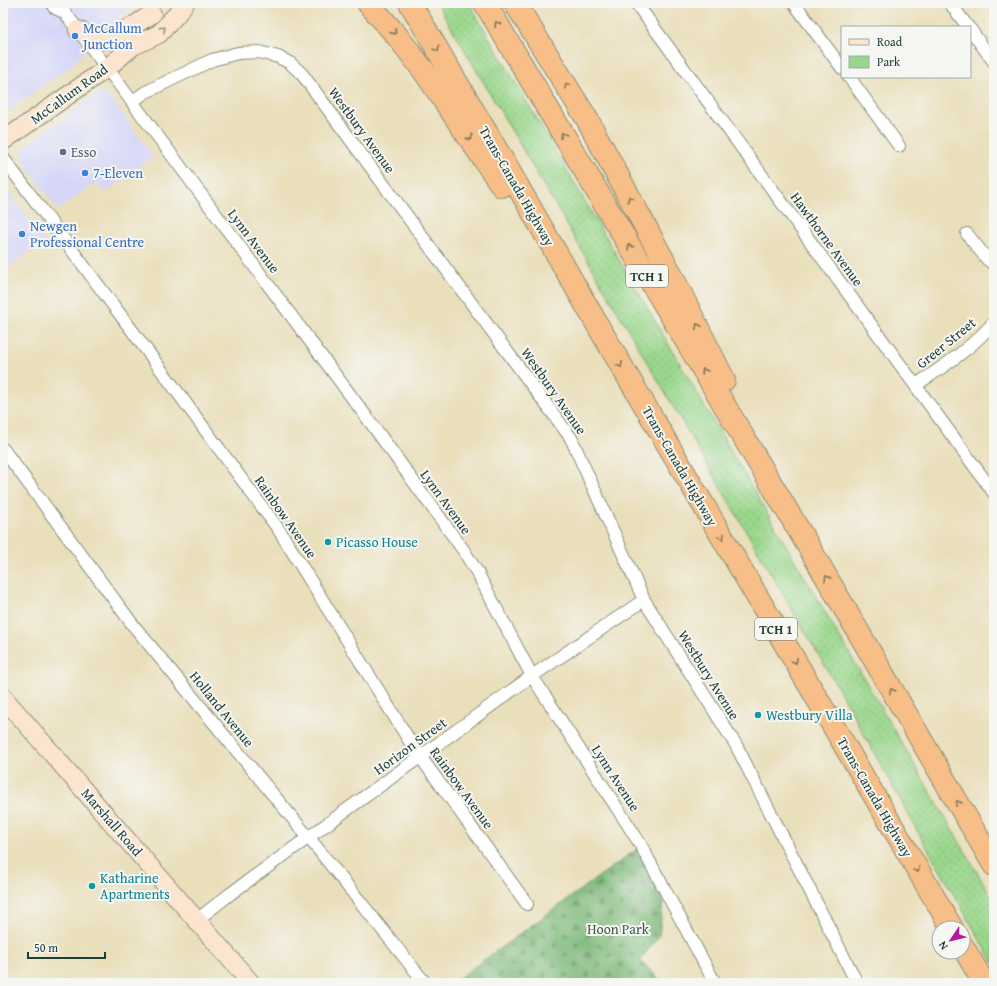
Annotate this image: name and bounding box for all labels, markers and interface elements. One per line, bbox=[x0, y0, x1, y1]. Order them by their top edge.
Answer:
place label: McCallum Junction bbox=[81, 18, 142, 54]
one-way arrow bbox=[494, 21, 502, 28]
legend bbox=[841, 26, 971, 78]
one-way arrow bbox=[158, 27, 166, 34]
one-way arrow bbox=[389, 28, 396, 35]
marker: McCallum Junction bbox=[70, 31, 80, 41]
text: Road bbox=[877, 33, 903, 50]
one-way arrow bbox=[433, 45, 440, 52]
text: Park bbox=[877, 53, 901, 70]
street label: McCallum Road bbox=[26, 59, 112, 129]
street label: Westbury Avenue bbox=[324, 83, 400, 178]
one-way arrow bbox=[564, 83, 571, 90]
street label: Trans-Canada Highway bbox=[474, 122, 560, 250]
one-way arrow bbox=[561, 132, 568, 139]
one-way arrow bbox=[465, 134, 473, 141]
place label: Esso bbox=[71, 142, 96, 162]
marker: Esso bbox=[58, 147, 68, 157]
place label: 7-Eleven bbox=[93, 163, 143, 183]
marker: 7-Eleven bbox=[80, 168, 90, 178]
street label: Hawthorne Avenue bbox=[786, 188, 868, 290]
one-way arrow bbox=[628, 196, 635, 203]
street label: Lynn Avenue bbox=[223, 205, 285, 278]
place label: Newgen Professional Centre bbox=[30, 216, 145, 252]
marker: Newgen Professional Centre bbox=[17, 229, 27, 239]
one-way arrow bbox=[627, 244, 635, 251]
road number: TCH 1 bbox=[626, 265, 668, 287]
street label: Greer Street bbox=[912, 313, 980, 373]
one-way arrow bbox=[695, 323, 702, 331]
street label: Westbury Avenue bbox=[517, 343, 592, 439]
one-way arrow bbox=[616, 360, 623, 368]
one-way arrow bbox=[701, 368, 708, 375]
street label: Trans-Canada Highway bbox=[637, 402, 723, 530]
street label: Lynn Avenue bbox=[416, 466, 477, 539]
street label: Rainbow Avenue bbox=[250, 472, 322, 563]
place label: Picasso House bbox=[336, 532, 418, 552]
one-way arrow bbox=[717, 533, 724, 540]
marker: Picasso House bbox=[323, 537, 333, 547]
one-way arrow bbox=[824, 575, 831, 582]
road number: TCH 1 bbox=[755, 618, 797, 640]
street label: Westbury Avenue bbox=[673, 626, 745, 724]
one-way arrow bbox=[790, 657, 797, 664]
street label: Holland Avenue bbox=[185, 667, 259, 752]
one-way arrow bbox=[890, 688, 897, 695]
place label: Westbury Villa bbox=[766, 705, 853, 725]
marker: Westbury Villa bbox=[753, 710, 763, 720]
street label: Horizon Street bbox=[369, 713, 451, 779]
street label: Trans-Canada Highway bbox=[832, 733, 918, 861]
street label: Lynn Avenue bbox=[587, 741, 645, 816]
street label: Rainbow Avenue bbox=[425, 743, 499, 833]
street label: Marshall Road bbox=[77, 784, 147, 861]
one-way arrow bbox=[955, 800, 962, 807]
one-way arrow bbox=[913, 866, 920, 873]
place label: Katharine Apartments bbox=[100, 868, 170, 904]
marker: Katharine Apartments bbox=[87, 881, 97, 891]
park label: Hoon Park bbox=[587, 919, 650, 939]
north arrow bbox=[931, 920, 971, 960]
scale bar bbox=[28, 934, 105, 960]
text: N bbox=[934, 938, 951, 953]
text: 50 m bbox=[34, 939, 58, 956]

